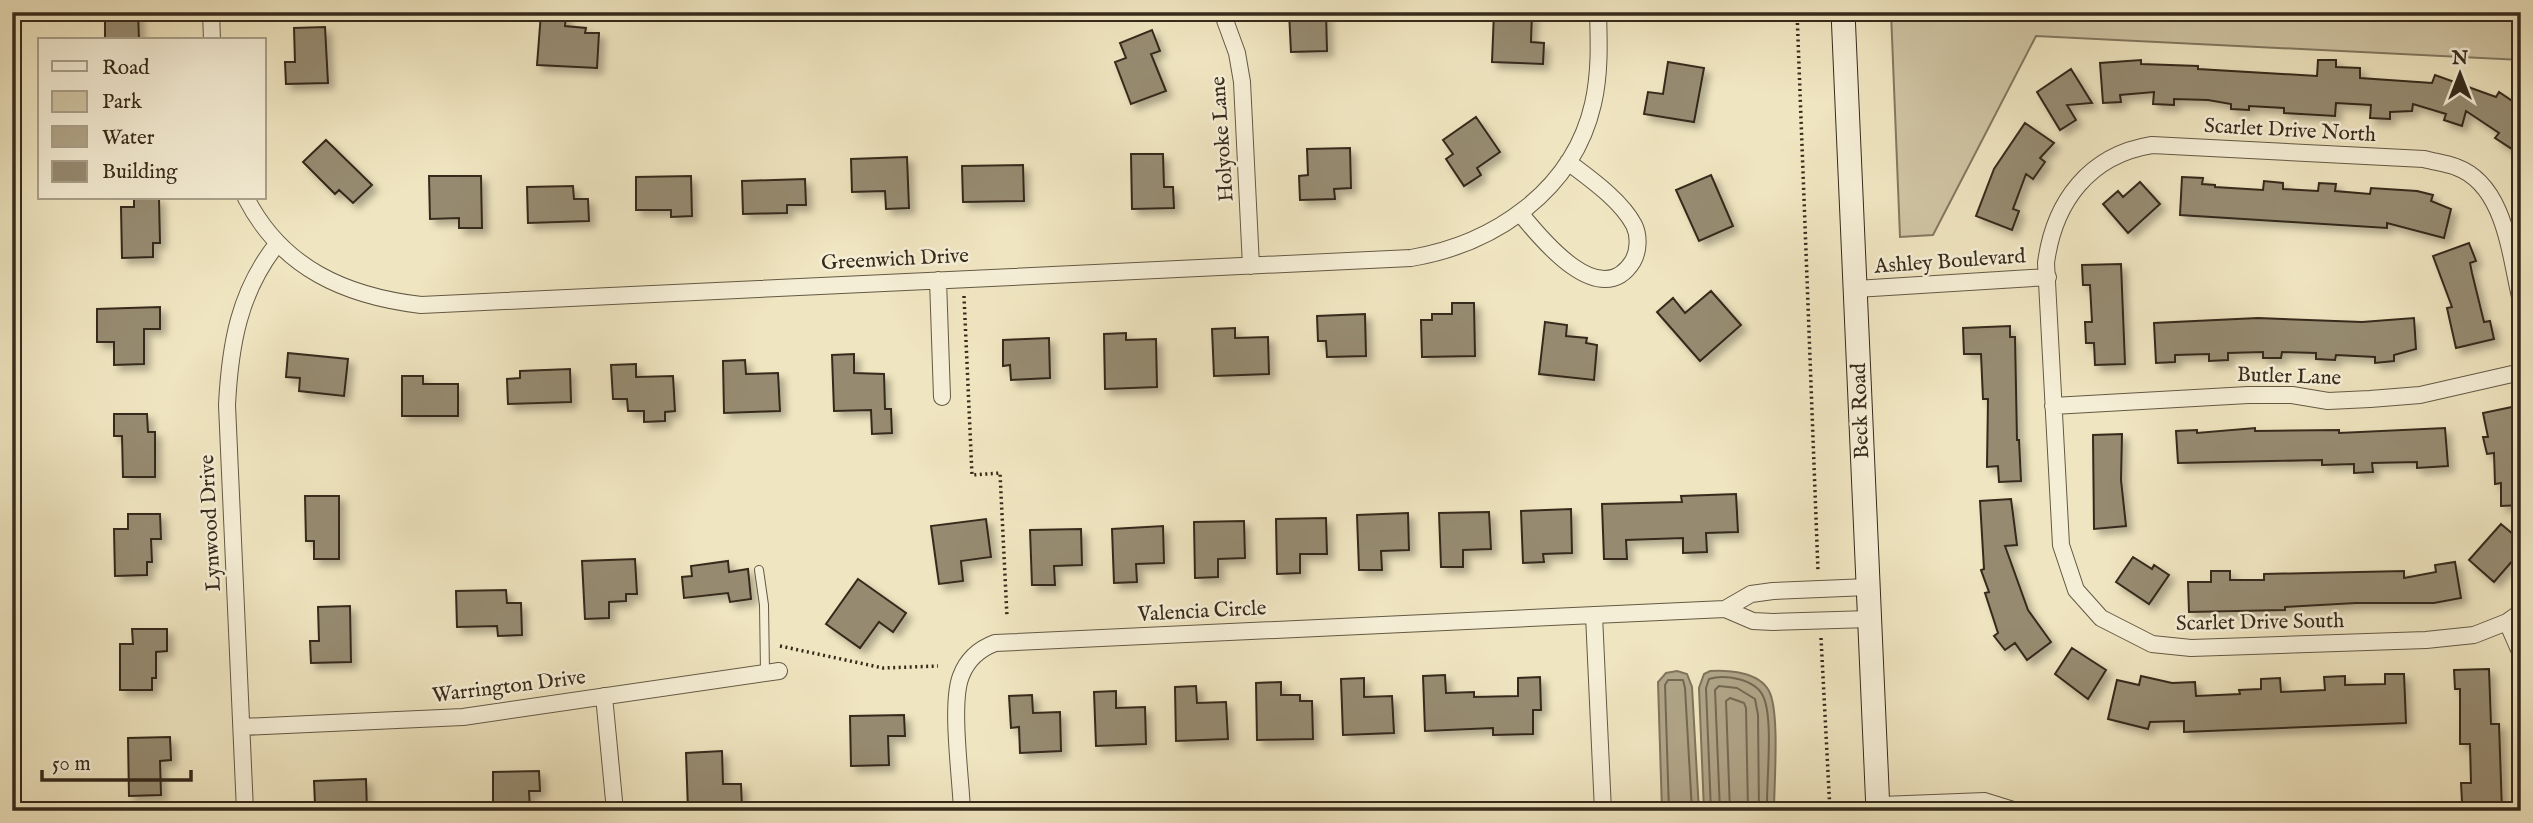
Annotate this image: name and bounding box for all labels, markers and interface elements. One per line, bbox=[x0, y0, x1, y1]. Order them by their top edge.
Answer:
legend bbox=[38, 38, 266, 200]
north arrow bbox=[2424, 38, 2494, 108]
text: N bbox=[2451, 47, 2469, 71]
text: Road bbox=[102, 55, 150, 82]
street label: Holyoke Lane bbox=[1205, 75, 1241, 203]
text: Park bbox=[102, 89, 143, 116]
street label: Scarlet Drive North bbox=[2203, 113, 2377, 149]
text: Water bbox=[102, 125, 155, 152]
text: Building bbox=[102, 159, 178, 186]
street label: Greenwich Drive bbox=[821, 243, 970, 277]
street label: Ashley Boulevard bbox=[1872, 243, 2027, 281]
street label: Beck Road bbox=[1846, 362, 1876, 459]
street label: Butler Lane bbox=[2236, 362, 2342, 392]
street label: Lynwood Drive bbox=[194, 454, 228, 592]
street label: Valencia Circle bbox=[1136, 595, 1267, 629]
street label: Scarlet Drive South bbox=[2176, 608, 2344, 638]
street label: Warrington Drive bbox=[431, 664, 588, 710]
scale bar bbox=[42, 739, 191, 783]
text: 50 m bbox=[52, 751, 91, 778]

